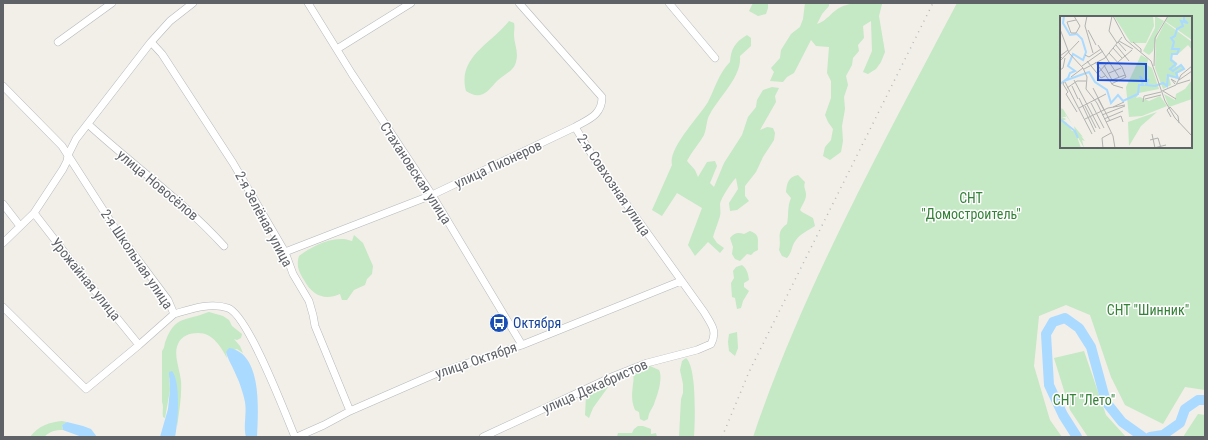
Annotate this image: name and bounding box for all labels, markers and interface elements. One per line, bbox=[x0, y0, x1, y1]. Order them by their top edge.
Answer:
inset map bbox=[1060, 16, 1192, 148]
street label: Стахановская улица bbox=[377, 119, 455, 227]
street label: 2-я Совхозная улица bbox=[574, 131, 654, 239]
street label: улица Пионеров bbox=[452, 137, 544, 191]
street label: улица Новосёлов bbox=[114, 146, 202, 224]
street label: 2-я Зелёная улица bbox=[232, 169, 296, 269]
park label: СНТ "Домостроитель" bbox=[921, 190, 1021, 222]
street label: 2-я Школьная улица bbox=[98, 206, 176, 312]
street label: Урожайная улица bbox=[48, 235, 124, 323]
park label: СНТ "Шинник" bbox=[1107, 302, 1189, 318]
bus stop icon: Октября bbox=[488, 312, 510, 334]
place label: Октября bbox=[513, 315, 561, 331]
street label: улица Октября bbox=[433, 339, 519, 381]
street label: улица Декабристов bbox=[540, 356, 650, 416]
park label: СНТ "Лето" bbox=[1053, 392, 1115, 408]

